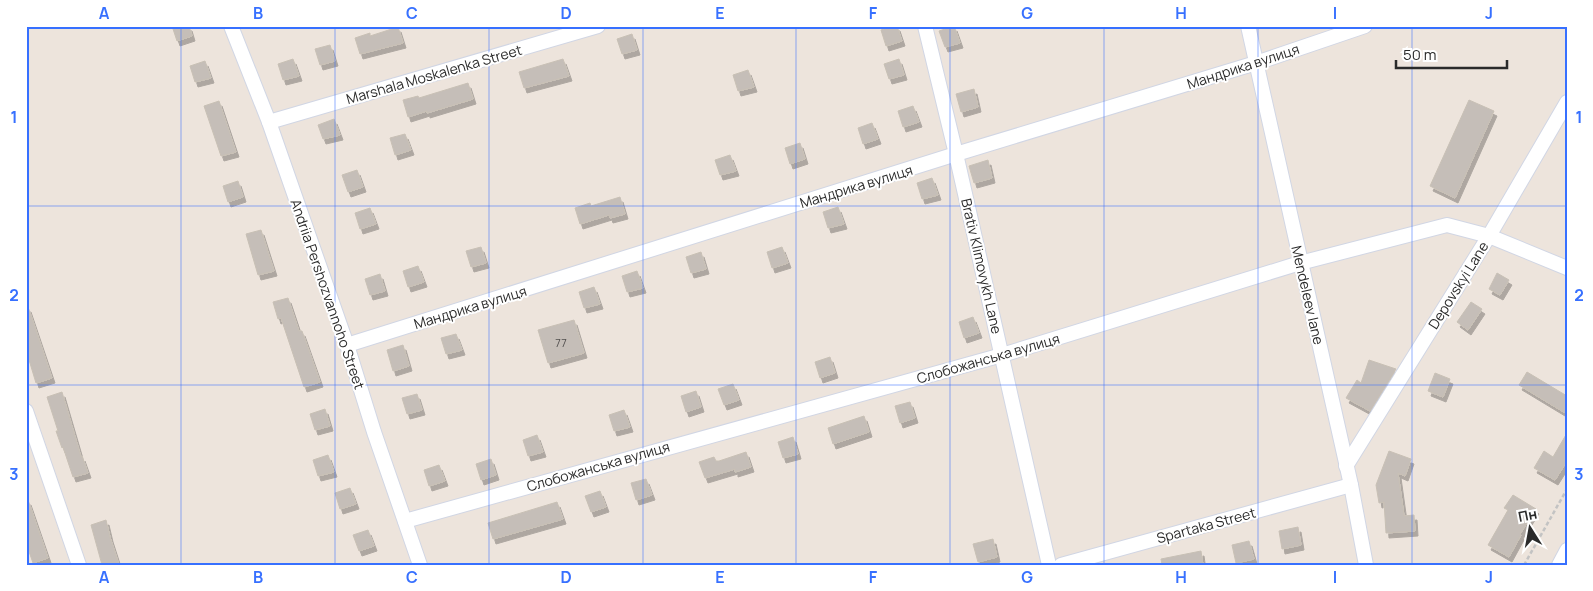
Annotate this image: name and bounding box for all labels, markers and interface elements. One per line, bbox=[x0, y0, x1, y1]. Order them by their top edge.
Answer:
text: A bbox=[99, 2, 110, 24]
text: B bbox=[253, 2, 263, 24]
text: C bbox=[406, 2, 418, 24]
text: D bbox=[560, 2, 572, 24]
text: E bbox=[715, 2, 725, 24]
text: F bbox=[869, 2, 878, 24]
text: G bbox=[1021, 2, 1033, 24]
text: H bbox=[1175, 2, 1187, 24]
text: I bbox=[1333, 2, 1337, 24]
text: J bbox=[1485, 2, 1493, 24]
scale bar bbox=[1396, 38, 1507, 70]
street label: Мандрика вулиця bbox=[1184, 39, 1302, 93]
street label: Marshala Moskalenka Street bbox=[344, 40, 524, 108]
text: 50 m bbox=[1403, 44, 1437, 65]
text: 1 bbox=[10, 106, 18, 128]
text: 1 bbox=[1575, 106, 1583, 128]
street label: Мандрика вулиця bbox=[797, 160, 915, 212]
street label: Andriia Pershozvannoho Street bbox=[286, 196, 370, 392]
street label: Brativ Klimovykh Lane bbox=[957, 196, 1007, 336]
street label: Depovskyi Lane bbox=[1424, 238, 1492, 332]
street label: Mendeleev lane bbox=[1287, 244, 1329, 346]
street label: Мандрика вулиця bbox=[411, 281, 529, 333]
text: 2 bbox=[9, 284, 19, 306]
text: 2 bbox=[1574, 284, 1584, 306]
street label: Слобожанська вулиця bbox=[914, 328, 1062, 388]
house number: 77 bbox=[555, 335, 567, 350]
street label: Слобожанська вулиця bbox=[524, 436, 672, 496]
text: 3 bbox=[9, 463, 19, 485]
text: 3 bbox=[1574, 463, 1584, 485]
street label: Spartaka Street bbox=[1154, 503, 1258, 547]
north arrow bbox=[1506, 504, 1556, 554]
text: Пн bbox=[1516, 504, 1538, 526]
text: A bbox=[99, 566, 110, 588]
text: B bbox=[253, 566, 263, 588]
text: C bbox=[406, 566, 418, 588]
text: D bbox=[560, 566, 572, 588]
text: E bbox=[715, 566, 725, 588]
text: F bbox=[869, 566, 878, 588]
text: G bbox=[1021, 566, 1033, 588]
text: H bbox=[1175, 566, 1187, 588]
text: I bbox=[1333, 566, 1337, 588]
text: J bbox=[1485, 566, 1493, 588]

